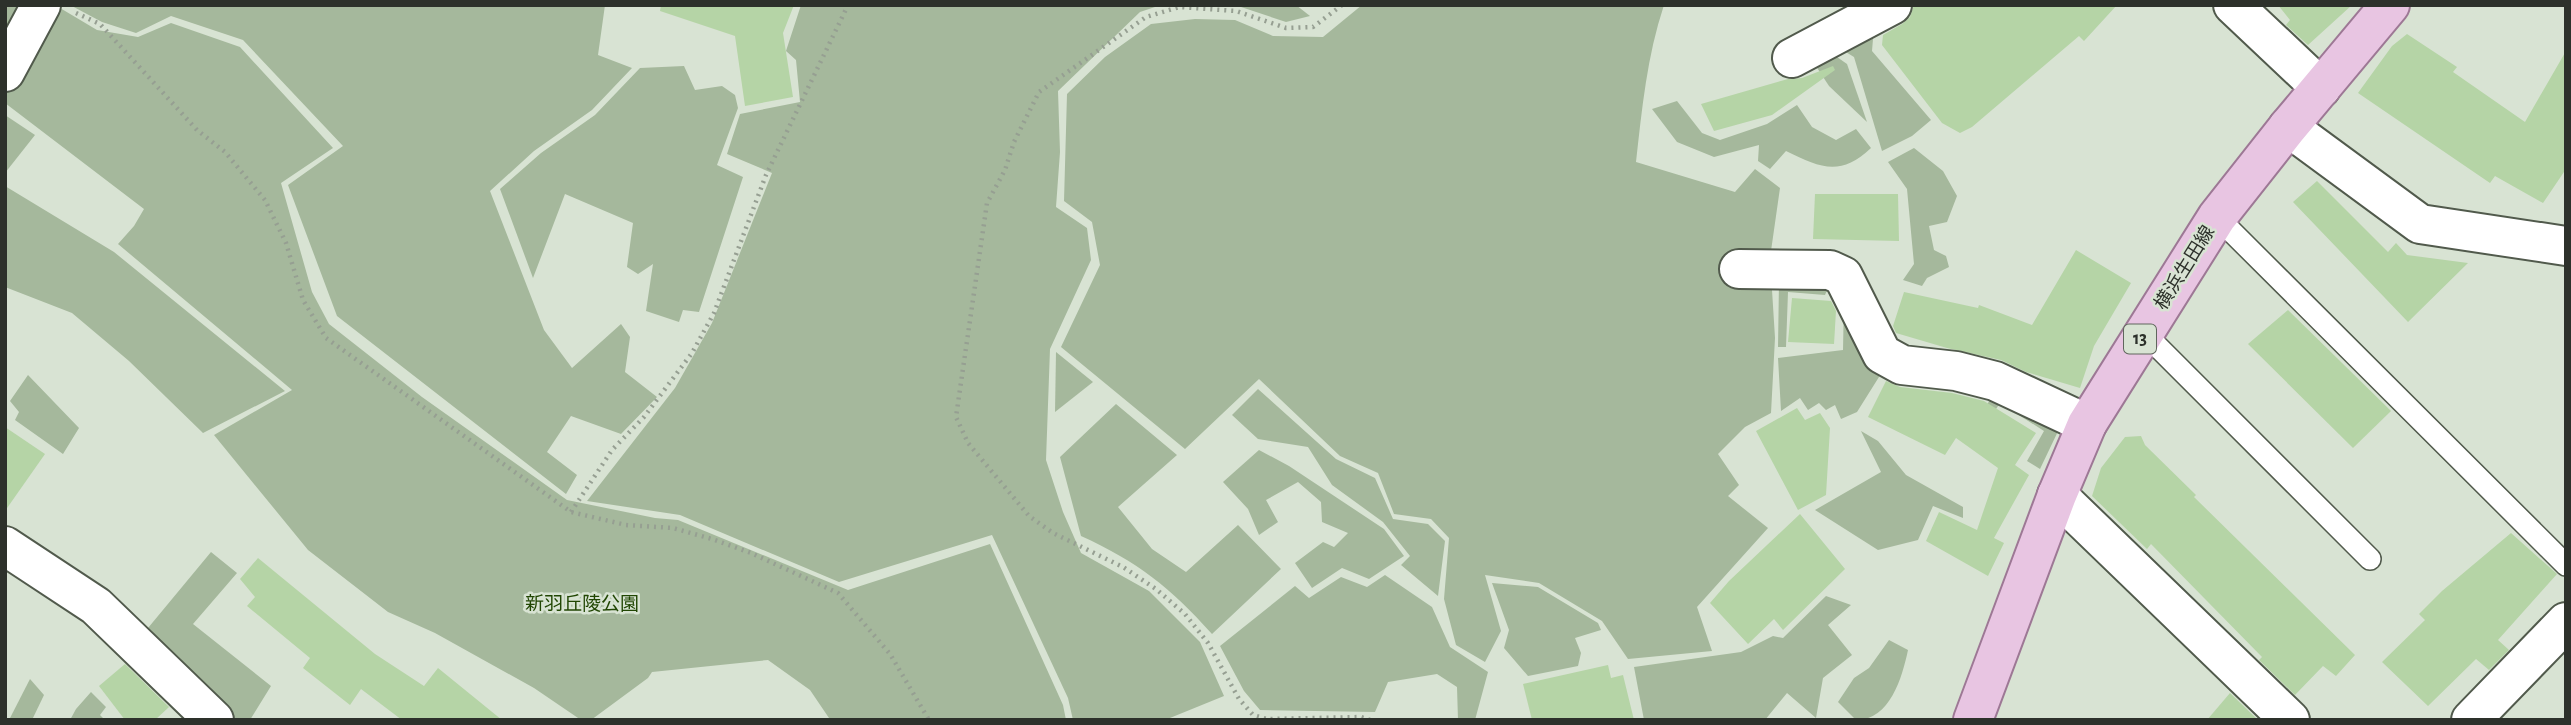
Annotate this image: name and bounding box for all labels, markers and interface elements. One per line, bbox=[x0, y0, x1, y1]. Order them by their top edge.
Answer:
street label: 横浜生田線 bbox=[2151, 222, 2218, 313]
road number: 13 bbox=[2124, 324, 2156, 354]
park label: 新羽丘陵公園 bbox=[525, 594, 639, 614]

